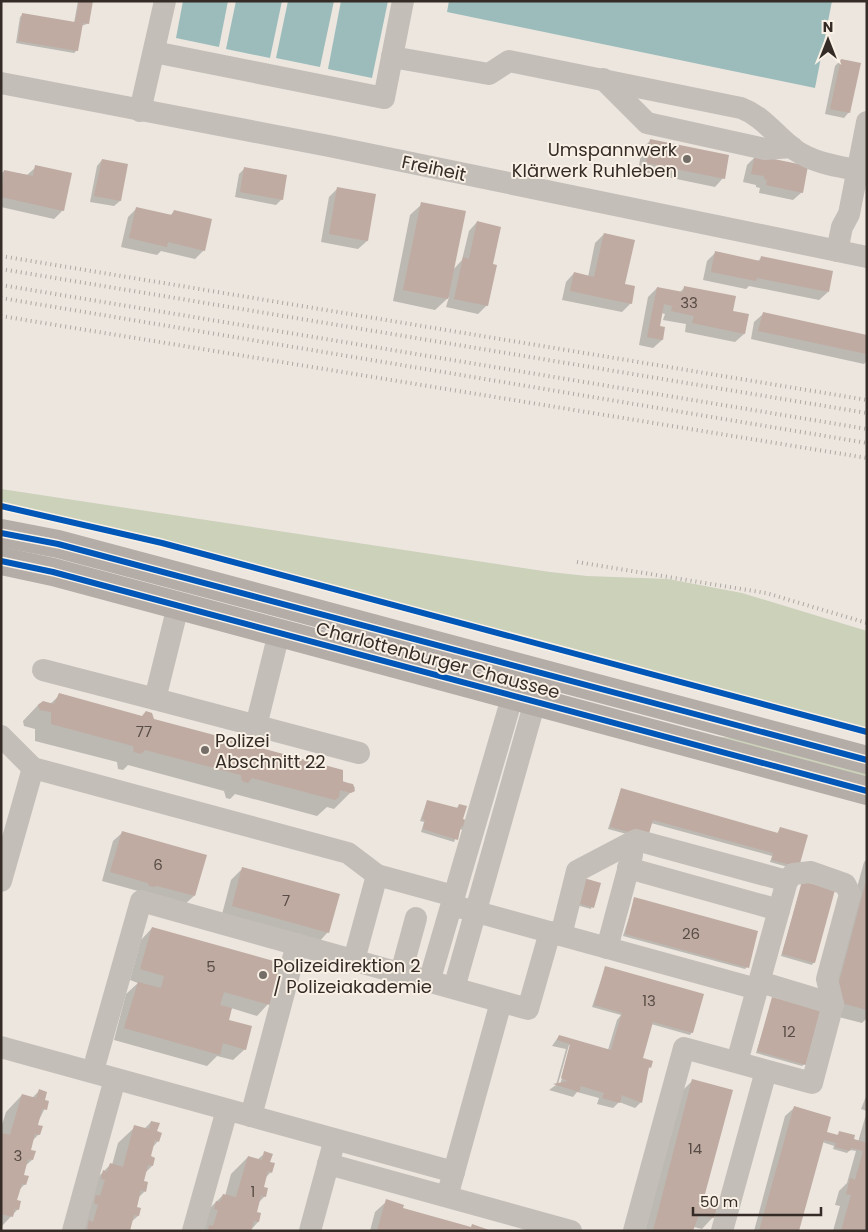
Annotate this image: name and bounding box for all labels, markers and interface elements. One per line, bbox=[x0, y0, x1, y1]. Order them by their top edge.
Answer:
north arrow bbox=[803, 15, 853, 65]
text: N bbox=[823, 17, 833, 37]
place label: Umspannwerk Klärwerk Ruhleben bbox=[512, 137, 678, 183]
street label: Freiheit bbox=[400, 149, 468, 187]
marker: Umspannwerk Klärwerk Ruhleben bbox=[681, 153, 693, 165]
house number: 33 bbox=[680, 292, 698, 313]
street label: Charlottenburger Chaussee bbox=[313, 615, 563, 705]
house number: 77 bbox=[136, 721, 152, 742]
place label: Polizei Abschnitt 22 bbox=[215, 728, 326, 774]
marker: Polizei Abschnitt 22 bbox=[199, 744, 211, 756]
house number: 6 bbox=[153, 854, 163, 875]
house number: 7 bbox=[282, 890, 290, 911]
house number: 26 bbox=[682, 923, 700, 944]
place label: Polizeidirektion 2 / Polizeiakademie bbox=[273, 953, 432, 999]
house number: 5 bbox=[206, 956, 216, 977]
marker: Polizeidirektion 2 / Polizeiakademie bbox=[257, 969, 269, 981]
house number: 13 bbox=[642, 990, 656, 1011]
house number: 12 bbox=[782, 1021, 796, 1042]
house number: 14 bbox=[688, 1138, 702, 1159]
house number: 3 bbox=[14, 1145, 22, 1166]
house number: 1 bbox=[251, 1181, 255, 1202]
scale bar bbox=[693, 1184, 820, 1216]
text: 50 m bbox=[700, 1191, 738, 1212]

